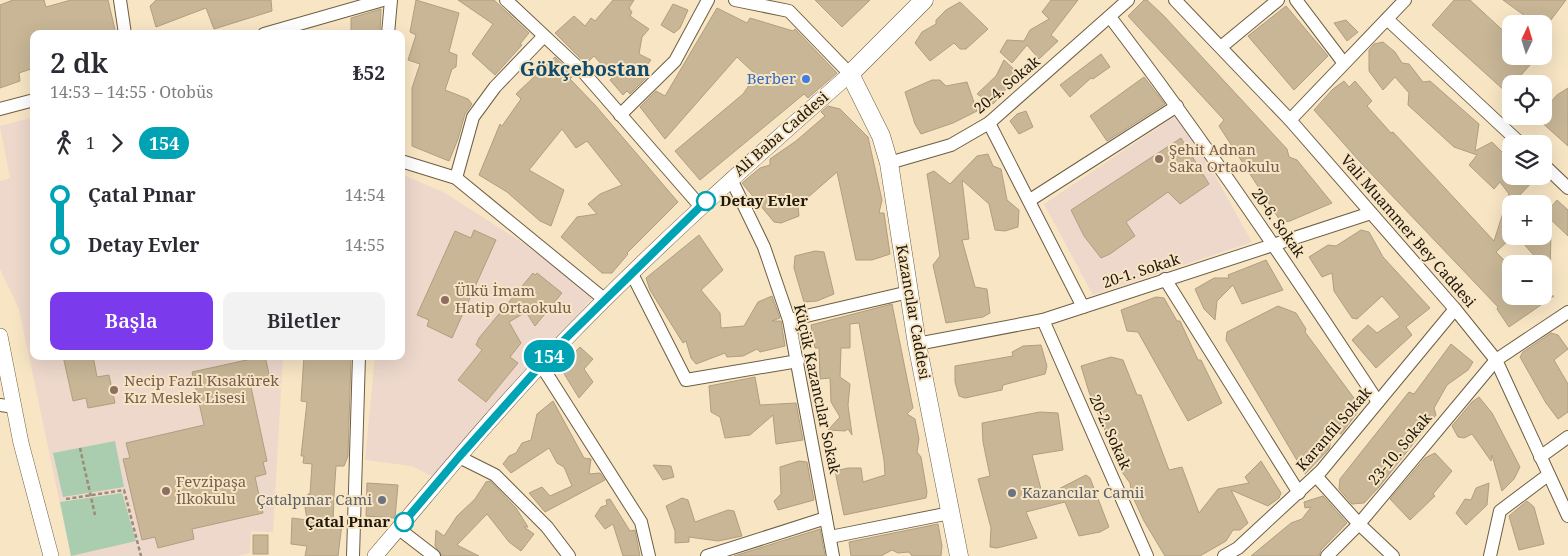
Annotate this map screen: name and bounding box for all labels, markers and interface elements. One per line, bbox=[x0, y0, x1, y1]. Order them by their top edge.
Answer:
north arrow bbox=[1502, 15, 1552, 65]
map controls bbox=[1502, 15, 1552, 305]
text: 2 dk bbox=[50, 43, 108, 81]
street label: 20-4. Sokak bbox=[969, 51, 1044, 118]
district label: Gökçebostan bbox=[520, 55, 650, 82]
text: ₺52 bbox=[353, 60, 385, 86]
place label: Berber bbox=[747, 68, 796, 88]
marker: Berber bbox=[800, 73, 812, 85]
button: locate bbox=[1502, 75, 1552, 125]
text: 14:53 – 14:55 · Otobüs bbox=[50, 81, 213, 103]
street label: Ali Baba Caddesi bbox=[729, 86, 832, 180]
icon: walk bbox=[50, 129, 78, 157]
icon: forward bbox=[103, 129, 131, 157]
text: 154 bbox=[149, 131, 179, 155]
text: 1 bbox=[86, 132, 95, 154]
button: layers bbox=[1502, 135, 1552, 185]
place label: Şehit Adnan Saka Ortaokulu bbox=[1169, 139, 1280, 176]
street label: Vali Muammer Bey Caddesi bbox=[1337, 150, 1481, 311]
marker: Şehit Adnan Saka Ortaokulu bbox=[1153, 153, 1165, 165]
text: Çatal Pınar bbox=[88, 182, 196, 208]
text: 14:54 bbox=[345, 184, 385, 206]
street label: 20-6. Sokak bbox=[1248, 184, 1310, 261]
place label: Detay Evler bbox=[720, 190, 808, 210]
marker: Detay Evler bbox=[696, 191, 716, 211]
button: + bbox=[1502, 195, 1552, 245]
text: Detay Evler bbox=[88, 232, 200, 258]
text: 14:55 bbox=[345, 234, 385, 256]
street label: Kazancılar Caddesi bbox=[892, 243, 936, 381]
street label: 20-1. Sokak bbox=[1099, 248, 1182, 292]
button: − bbox=[1502, 255, 1552, 305]
place label: Ülkü İmam Hatip Ortaokulu bbox=[455, 280, 572, 317]
button: Başla bbox=[50, 292, 213, 350]
button: Biletler bbox=[223, 292, 385, 350]
marker: Ülkü İmam Hatip Ortaokulu bbox=[439, 294, 451, 306]
street label: Küçük Kazancılar Sokak bbox=[790, 302, 846, 476]
line badge: 154 bbox=[520, 340, 578, 372]
text: 154 bbox=[534, 344, 564, 368]
place label: Necip Fazıl Kısakürek Kız Meslek Lisesi bbox=[124, 370, 279, 407]
street label: Karanfil Sokak bbox=[1291, 382, 1375, 475]
marker: Necip Fazıl Kısakürek Kız Meslek Lisesi bbox=[108, 384, 120, 396]
street label: 20-2. Sokak bbox=[1085, 391, 1136, 473]
street label: 23-10. Sokak bbox=[1363, 408, 1436, 489]
place label: Fevzipaşa İlkokulu bbox=[176, 471, 246, 508]
place label: Kazancılar Camii bbox=[1022, 482, 1145, 502]
marker: Fevzipaşa İlkokulu bbox=[160, 485, 172, 497]
marker: Kazancılar Camii bbox=[1006, 487, 1018, 499]
place label: Çatalpınar Cami bbox=[256, 489, 372, 509]
marker: Çatalpınar Cami bbox=[376, 494, 388, 506]
place label: Çatal Pınar bbox=[305, 511, 390, 531]
marker: Çatal Pınar bbox=[394, 512, 414, 532]

